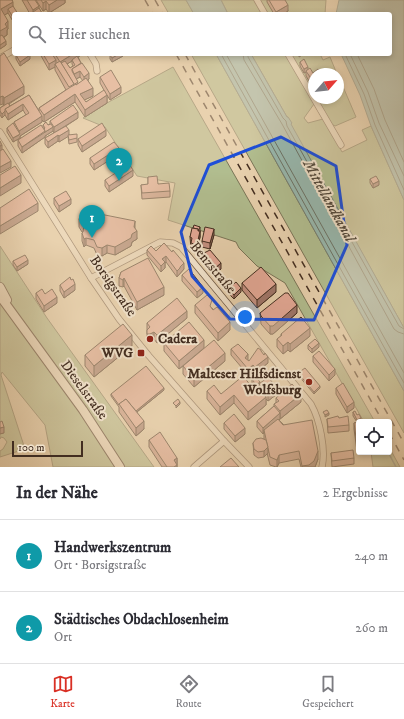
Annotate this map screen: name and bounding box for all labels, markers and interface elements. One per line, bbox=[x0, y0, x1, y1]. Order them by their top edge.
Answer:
search box bbox=[12, 12, 392, 56]
icon: search bbox=[26, 23, 48, 45]
text: Hier suchen bbox=[58, 25, 130, 44]
north arrow bbox=[308, 68, 344, 104]
pin: 2 bbox=[106, 148, 132, 181]
water label: Mittellandkanal bbox=[298, 156, 360, 247]
pin: 1 bbox=[79, 205, 105, 238]
street label: Benzstraße bbox=[186, 238, 240, 298]
street label: Borsigstraße bbox=[85, 252, 141, 320]
your location bbox=[235, 307, 255, 327]
place label: Cadera bbox=[158, 330, 198, 348]
marker: Cadera bbox=[145, 334, 155, 344]
place label: WVG bbox=[101, 344, 133, 362]
marker: WVG bbox=[136, 348, 146, 358]
street label: Dieselstraße bbox=[56, 357, 112, 423]
place label: Malteser Hilfsdienst Wolfsburg bbox=[188, 365, 302, 399]
marker: Malteser Hilfsdienst Wolfsburg bbox=[304, 377, 314, 387]
map controls bbox=[356, 419, 392, 455]
button: locate bbox=[356, 419, 392, 455]
scale bar bbox=[12, 439, 83, 458]
text: 100 m bbox=[18, 441, 44, 455]
text: In der Nähe bbox=[16, 482, 98, 504]
text: 2 Ergebnisse bbox=[323, 485, 388, 501]
text: Handwerkszentrum bbox=[54, 538, 171, 557]
text: 1 bbox=[27, 548, 31, 564]
text: 240 m bbox=[355, 548, 388, 564]
text: Ort · Borsigstraße bbox=[54, 557, 146, 573]
text: Städtisches Obdachlosenheim bbox=[54, 610, 229, 629]
text: 2 bbox=[26, 620, 32, 636]
text: 260 m bbox=[355, 620, 388, 636]
text: Ort bbox=[54, 629, 72, 645]
tab: Karte bbox=[50, 673, 75, 711]
tab: Route bbox=[176, 673, 202, 711]
tab: Gespeichert bbox=[302, 673, 354, 711]

